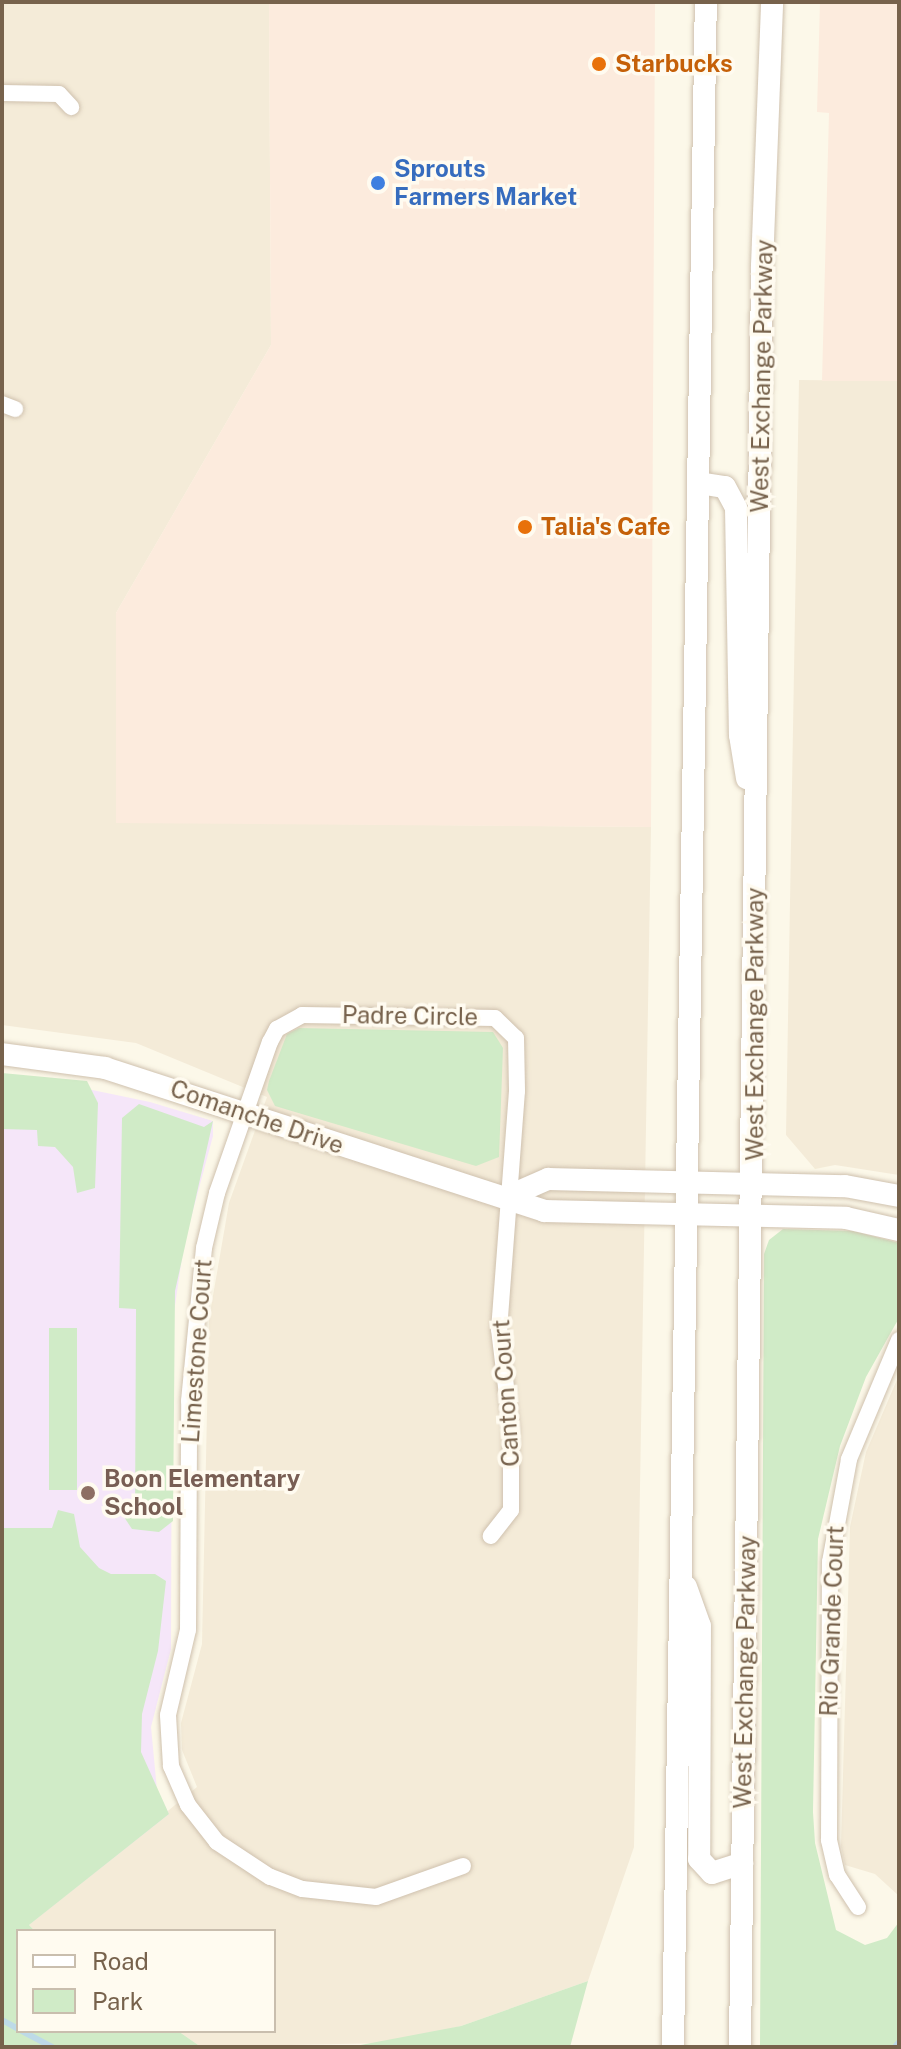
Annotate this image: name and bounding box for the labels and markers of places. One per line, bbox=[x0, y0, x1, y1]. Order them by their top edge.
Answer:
place label: Starbucks bbox=[615, 50, 733, 78]
marker: Starbucks bbox=[590, 55, 608, 73]
place label: Sprouts Farmers Market bbox=[394, 155, 577, 211]
marker: Sprouts Farmers Market bbox=[369, 174, 387, 192]
place label: Talia's Cafe bbox=[541, 513, 671, 541]
marker: Talia's Cafe bbox=[516, 518, 534, 536]
place label: Boon Elementary School bbox=[104, 1465, 300, 1521]
marker: Boon Elementary School bbox=[79, 1484, 97, 1502]

